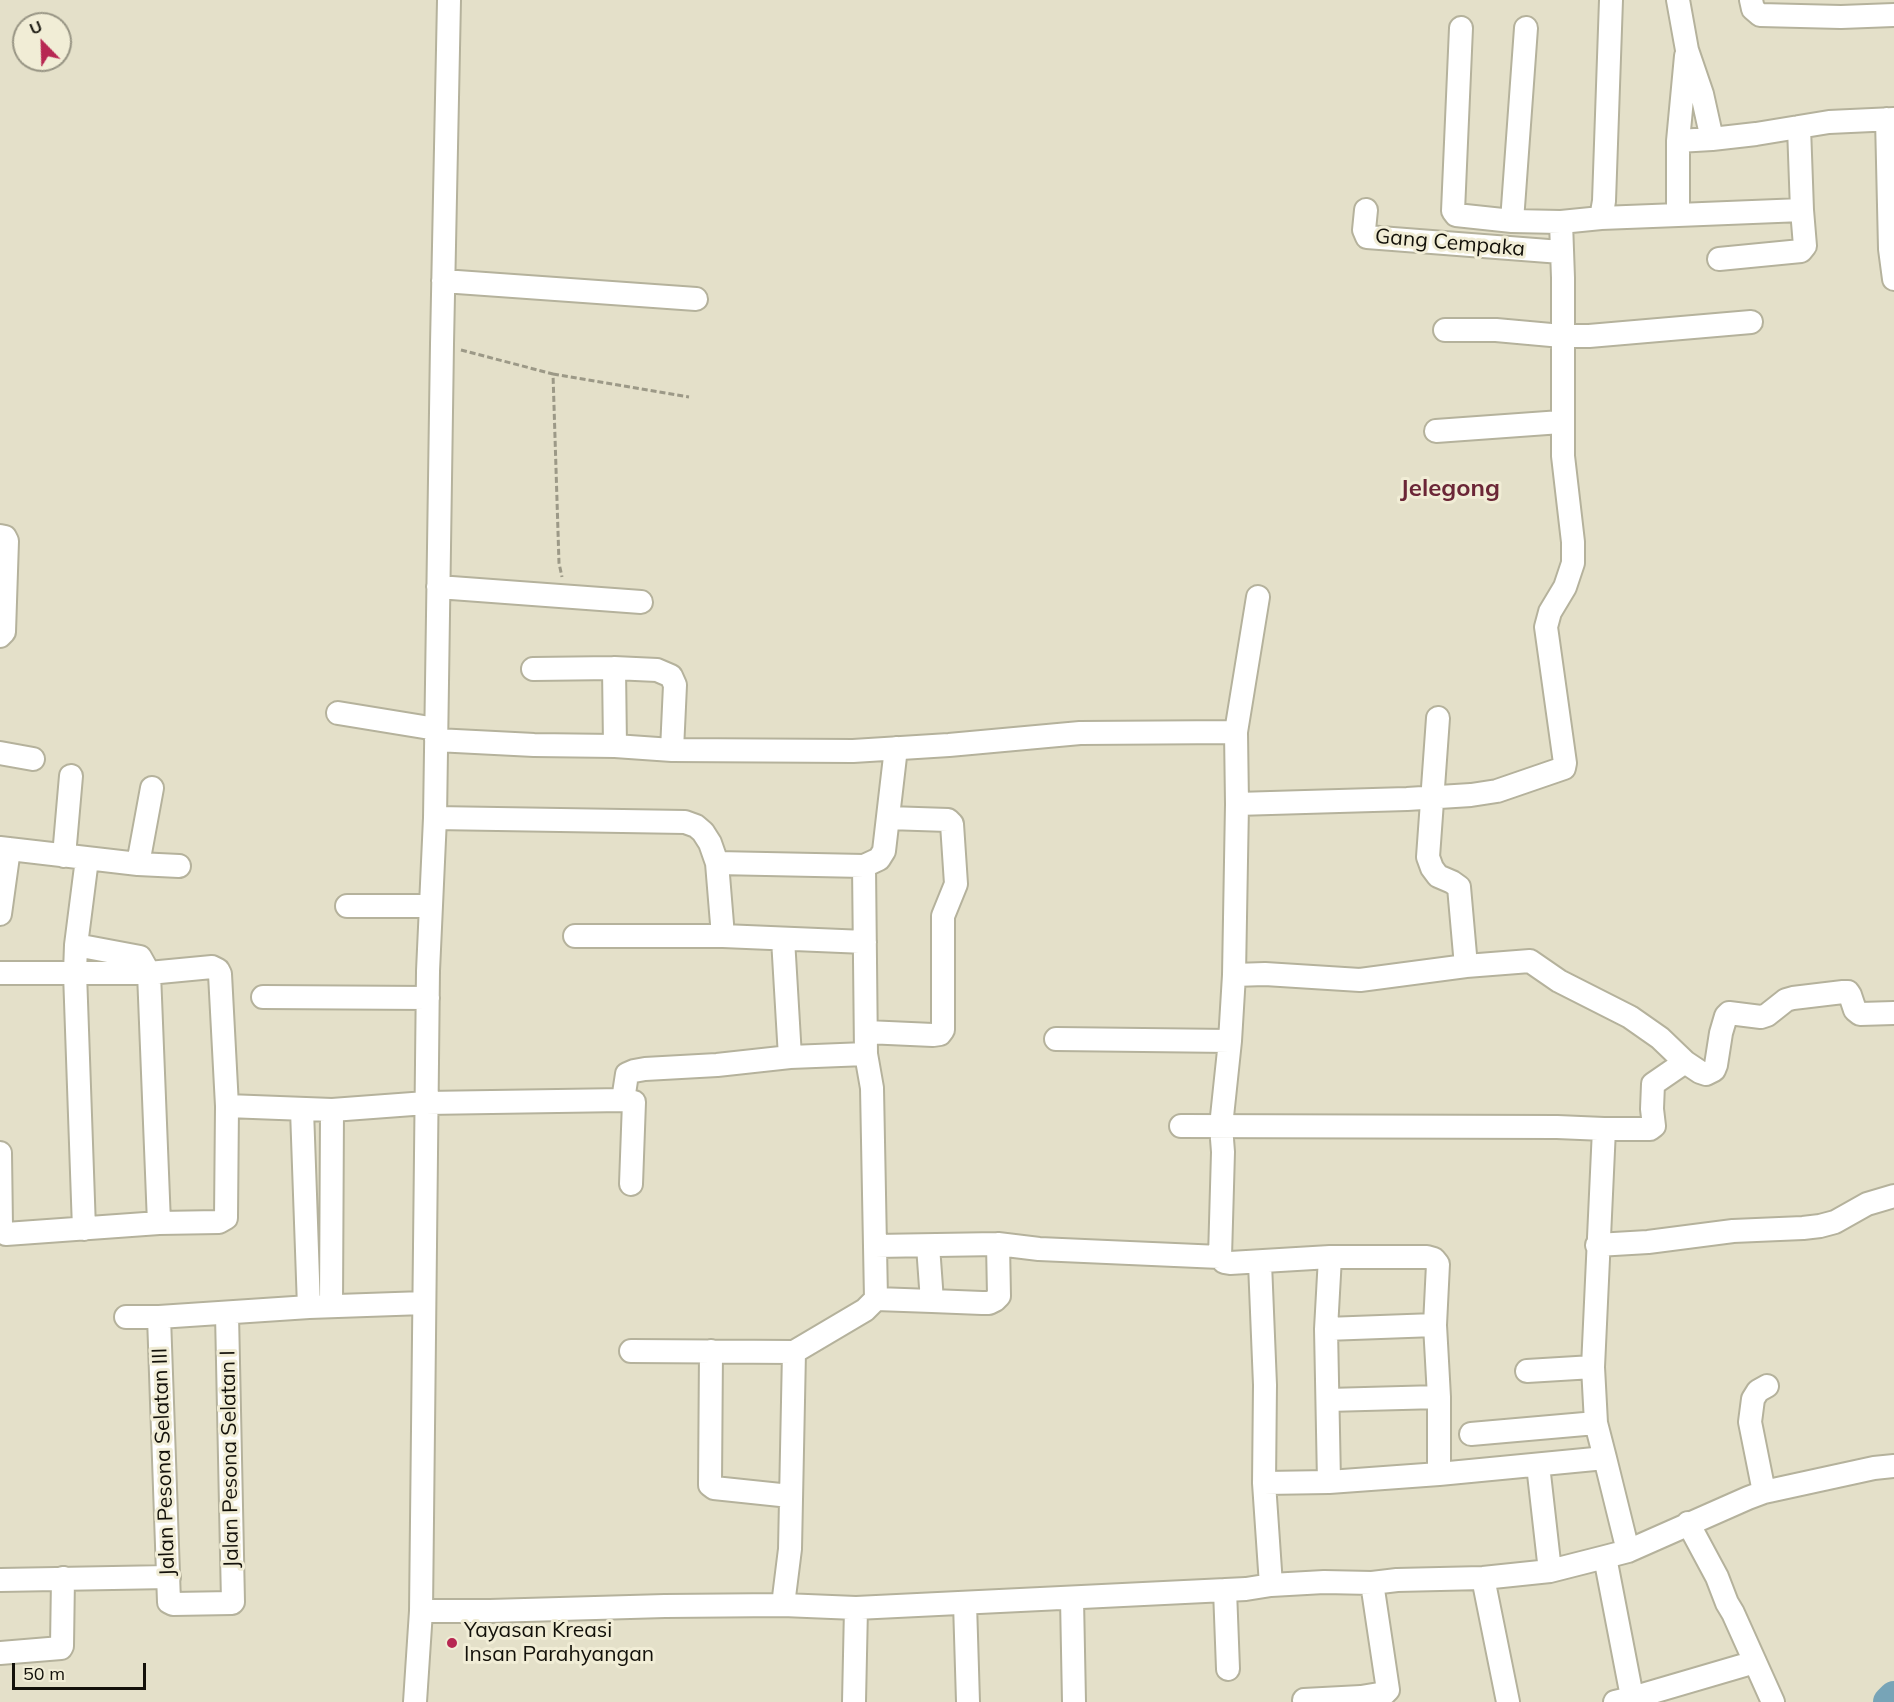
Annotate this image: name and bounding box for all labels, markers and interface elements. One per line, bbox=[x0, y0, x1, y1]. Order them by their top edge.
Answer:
north arrow bbox=[12, 12, 72, 72]
text: U bbox=[26, 16, 45, 39]
street label: Gang Cempaka bbox=[1374, 224, 1526, 262]
district label: Jelegong bbox=[1400, 475, 1500, 503]
street label: Jalan Pesona Selatan III bbox=[147, 1347, 181, 1577]
street label: Jalan Pesona Selatan I bbox=[216, 1350, 244, 1568]
place label: Yayasan Kreasi Insan Parahyangan bbox=[464, 1618, 654, 1668]
marker: Yayasan Kreasi Insan Parahyangan bbox=[445, 1636, 459, 1650]
scale bar bbox=[15, 1651, 148, 1689]
text: 50 m bbox=[23, 1662, 65, 1685]

